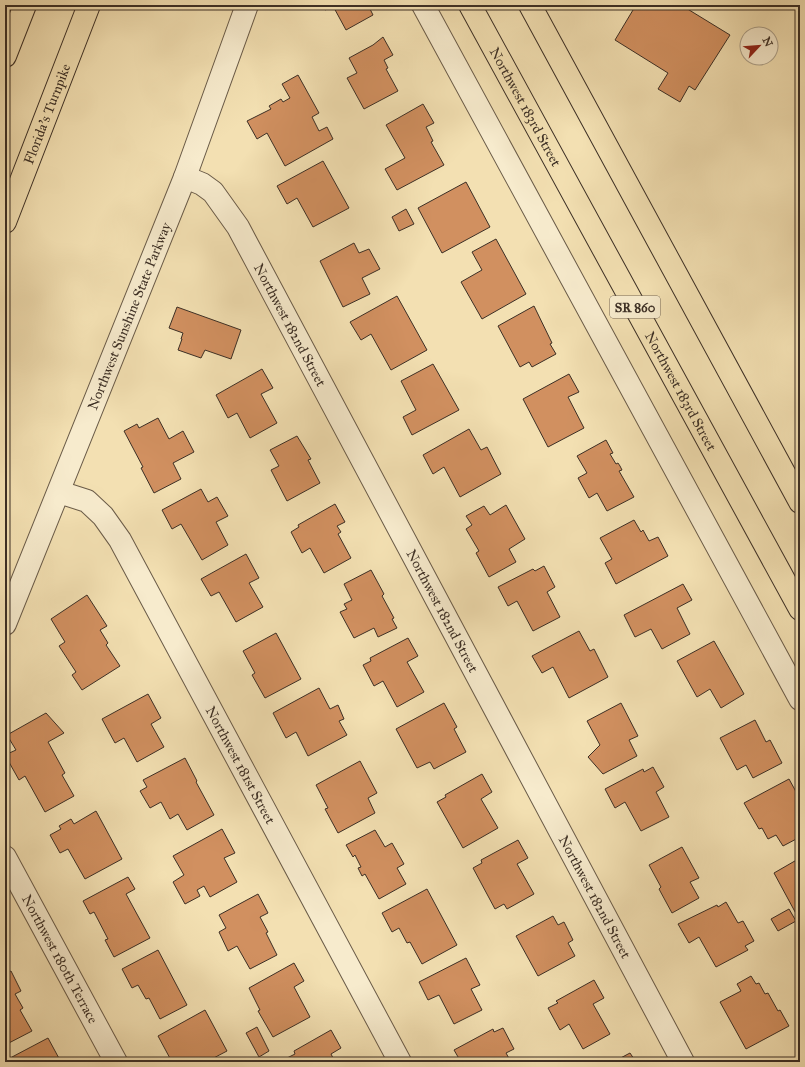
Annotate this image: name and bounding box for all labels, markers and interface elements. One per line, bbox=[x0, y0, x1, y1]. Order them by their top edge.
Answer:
north arrow bbox=[739, 26, 779, 66]
text: N bbox=[760, 35, 776, 49]
street label: Northwest 183rd Street bbox=[486, 44, 565, 170]
street label: Florida's Turnpike bbox=[20, 61, 75, 167]
street label: Northwest Sunshine State Parkway bbox=[84, 220, 175, 412]
street label: Northwest 182nd Street bbox=[250, 261, 329, 390]
road number: SR 860 bbox=[610, 296, 660, 318]
street label: Northwest 183rd Street bbox=[641, 329, 720, 454]
street label: Northwest 182nd Street bbox=[402, 547, 482, 676]
street label: Northwest 181st Street bbox=[202, 703, 279, 827]
street label: Northwest 182nd Street bbox=[555, 833, 634, 962]
street label: Northwest 180th Terrace bbox=[18, 892, 102, 1027]

